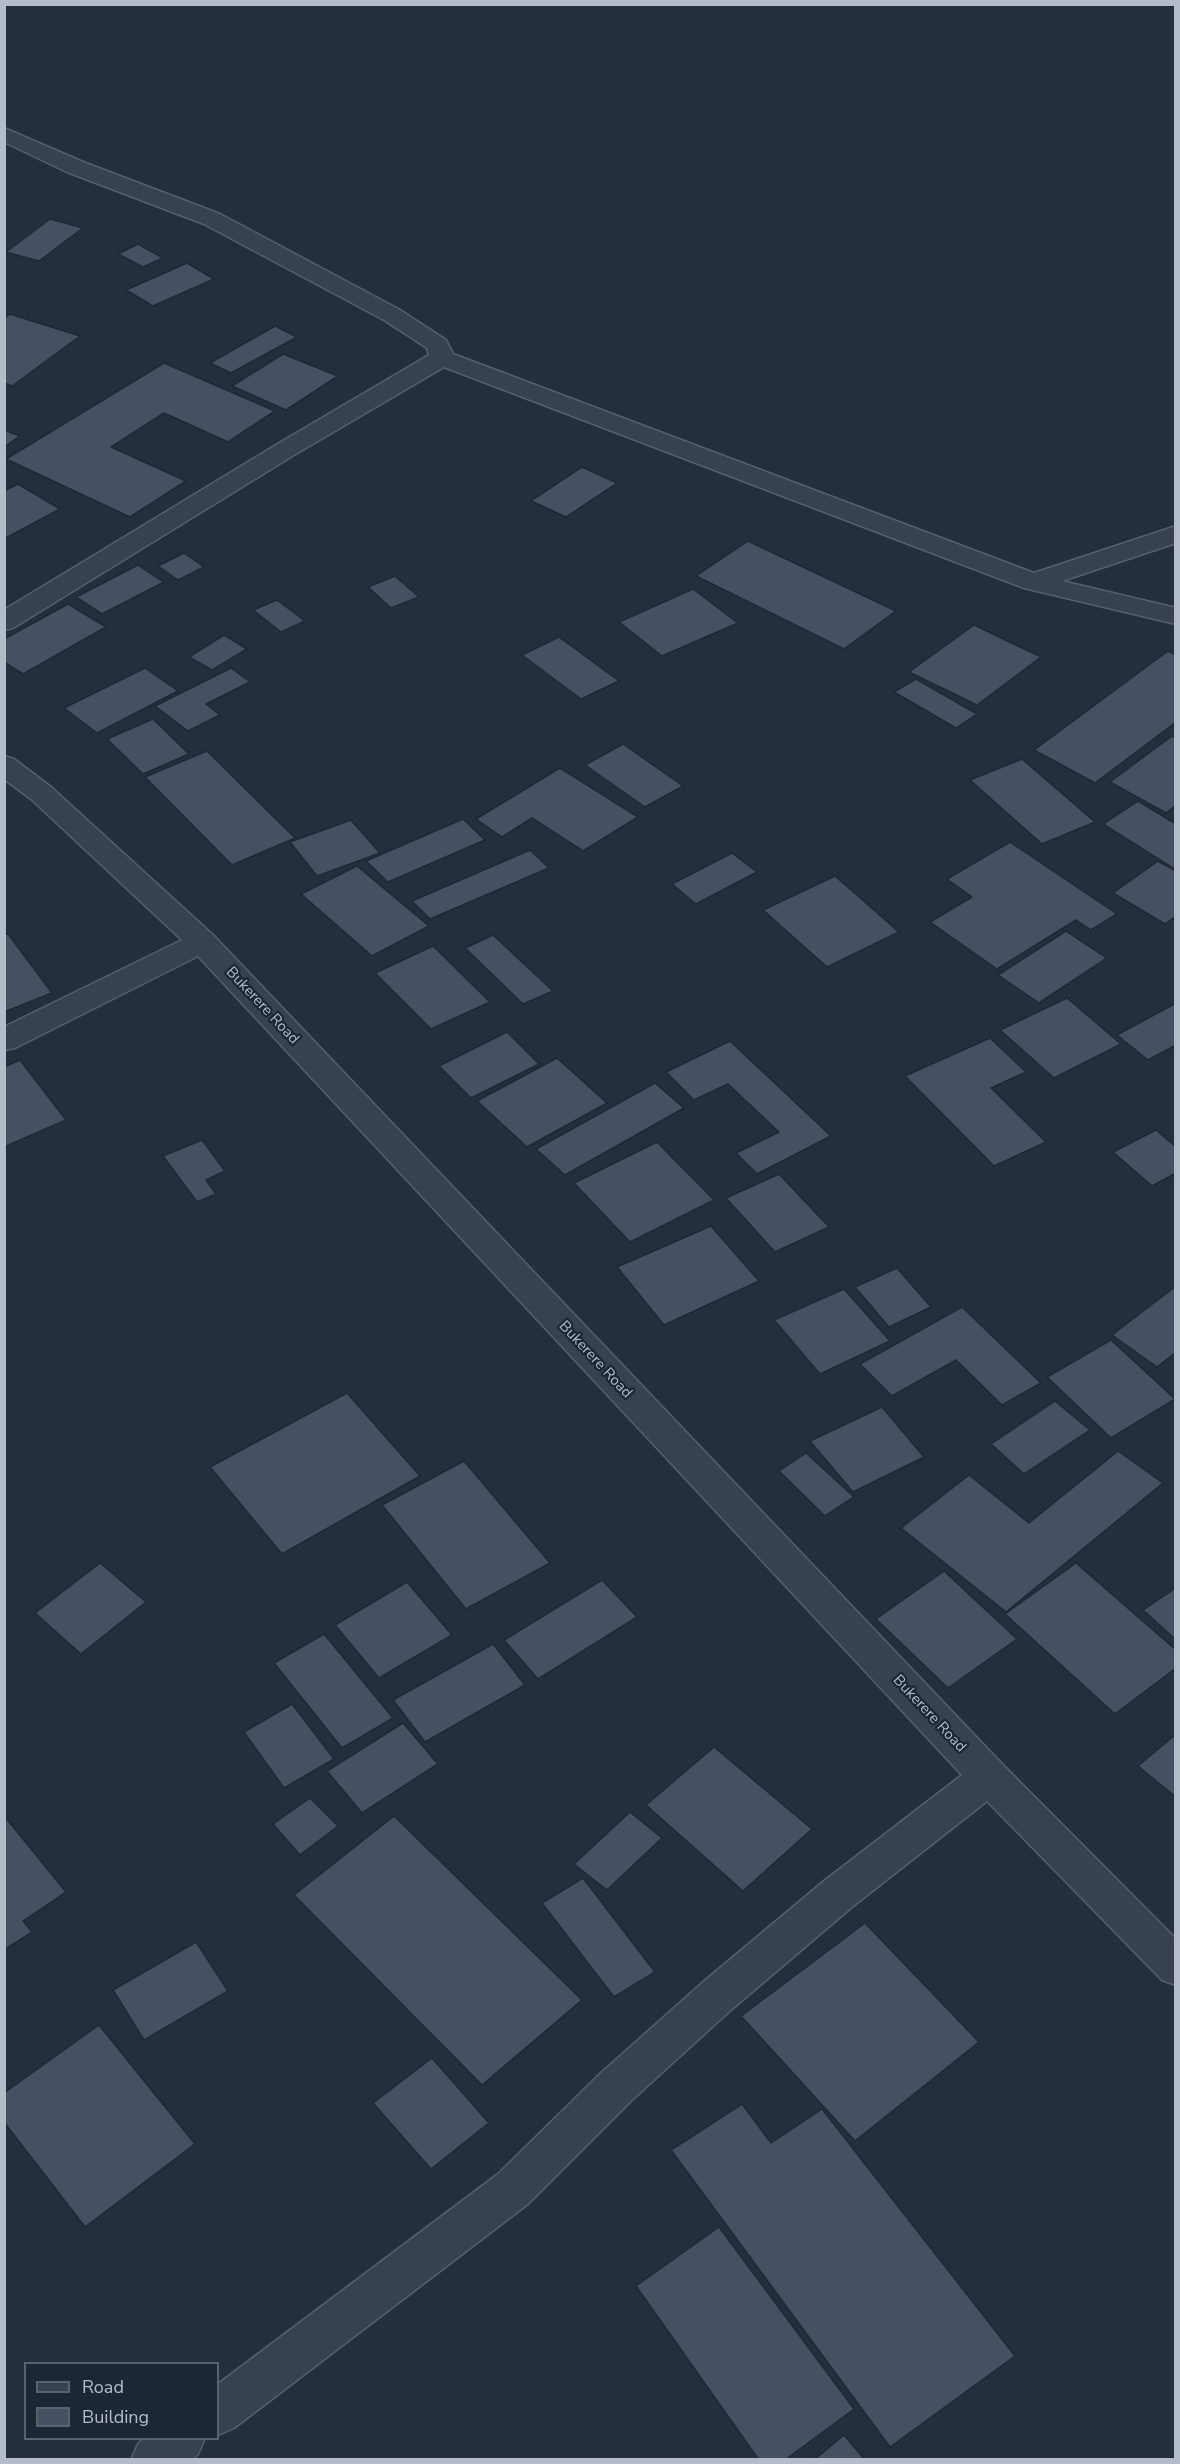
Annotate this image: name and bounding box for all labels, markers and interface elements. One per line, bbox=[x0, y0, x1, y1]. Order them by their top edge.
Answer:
street label: Bukerere Road bbox=[222, 964, 302, 1048]
street label: Bukerere Road bbox=[555, 1318, 635, 1402]
street label: Bukerere Road bbox=[889, 1672, 969, 1756]
legend bbox=[24, 2362, 219, 2440]
text: Road bbox=[82, 2375, 124, 2399]
text: Building bbox=[82, 2405, 149, 2429]

